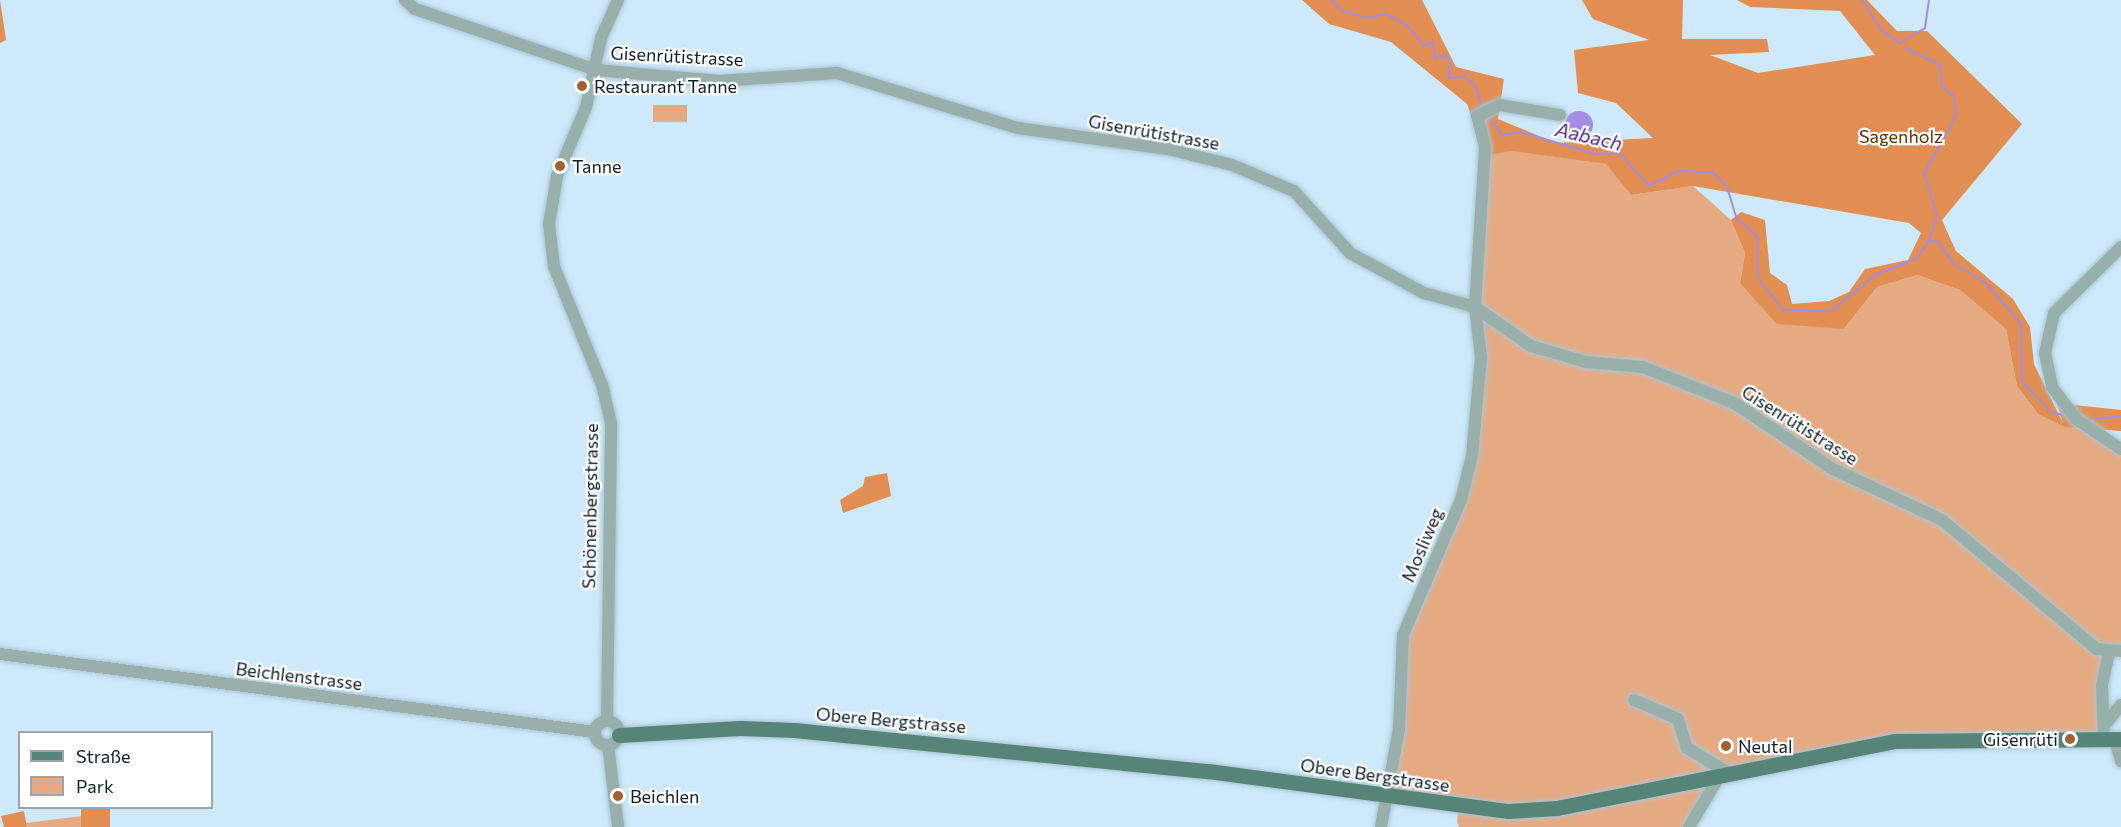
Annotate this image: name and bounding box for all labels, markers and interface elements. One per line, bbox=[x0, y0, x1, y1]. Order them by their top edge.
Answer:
street label: Gisenrütistrasse bbox=[610, 42, 744, 70]
place label: Restaurant Tanne bbox=[594, 75, 737, 97]
marker: Restaurant Tanne bbox=[575, 79, 589, 93]
street label: Gisenrütistrasse bbox=[1087, 110, 1221, 154]
water label: Aabach bbox=[1553, 117, 1625, 155]
park label: Sagenholz bbox=[1859, 125, 1943, 147]
place label: Tanne bbox=[572, 155, 622, 177]
marker: Tanne bbox=[553, 159, 567, 173]
street label: Gisenrütistrasse bbox=[1738, 381, 1862, 469]
street label: Schönenbergstrasse bbox=[578, 423, 602, 589]
street label: Mosliweg bbox=[1397, 505, 1447, 585]
street label: Beichlenstrasse bbox=[235, 658, 363, 694]
street label: Obere Bergstrasse bbox=[815, 703, 967, 737]
place label: Gisenrüti bbox=[1983, 728, 2058, 750]
legend bbox=[18, 731, 213, 809]
marker: Gisenrüti bbox=[2063, 732, 2077, 746]
place label: Neutal bbox=[1738, 735, 1792, 757]
marker: Neutal bbox=[1719, 739, 1733, 753]
text: Straße bbox=[76, 745, 131, 767]
street label: Obere Bergstrasse bbox=[1299, 754, 1451, 796]
text: Park bbox=[76, 775, 114, 797]
place label: Beichlen bbox=[630, 785, 699, 807]
marker: Beichlen bbox=[611, 789, 625, 803]

